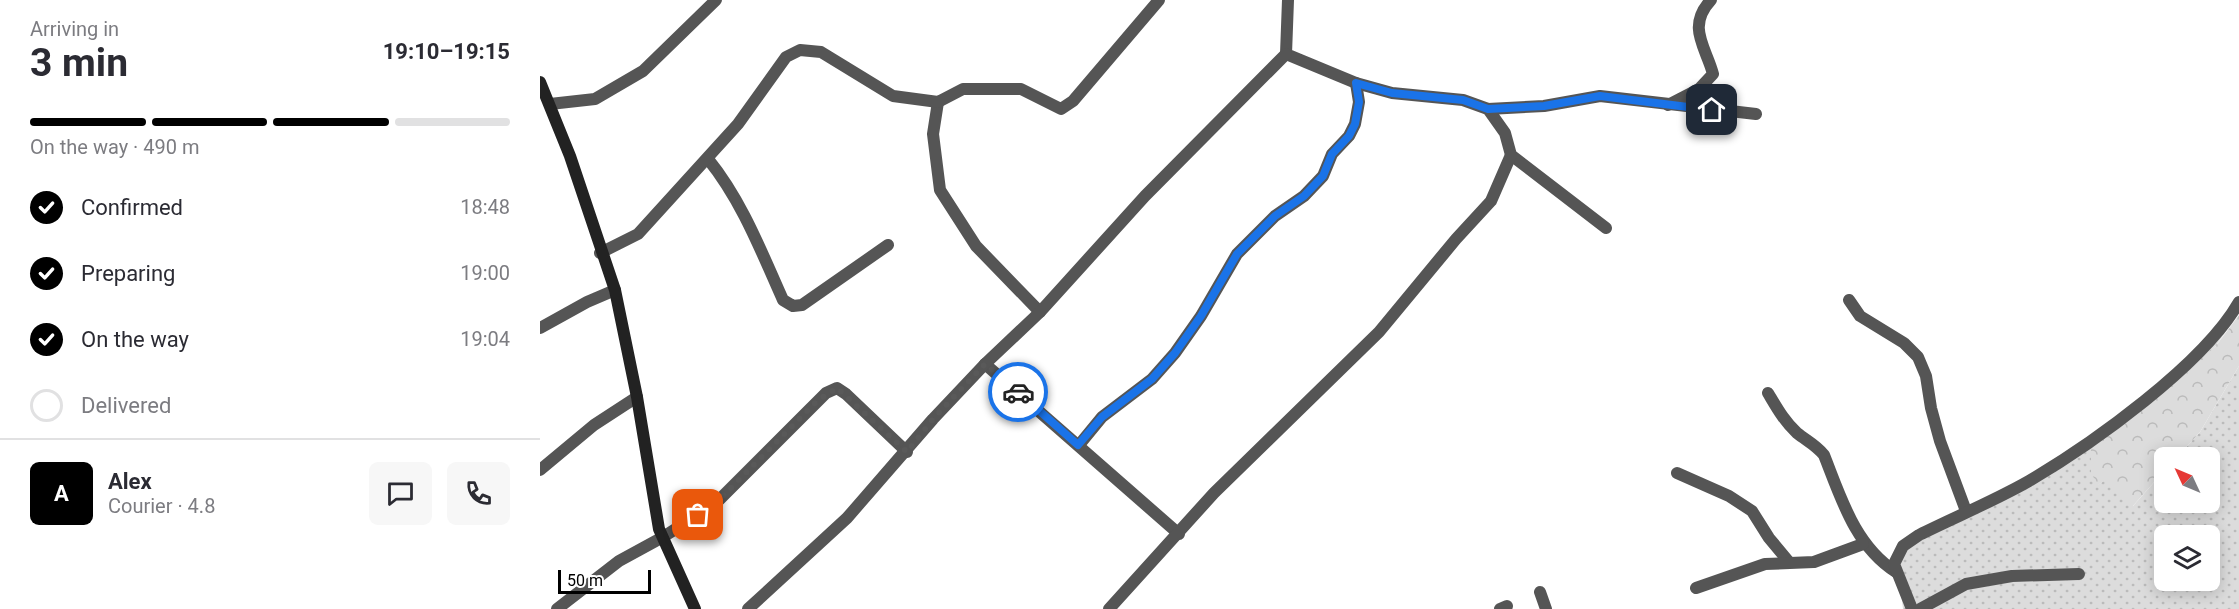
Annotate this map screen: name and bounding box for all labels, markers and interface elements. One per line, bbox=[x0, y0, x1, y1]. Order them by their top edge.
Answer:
text: Arriving in bbox=[30, 17, 119, 41]
text: 19:10–19:15 bbox=[383, 39, 510, 64]
text: 3 min bbox=[30, 40, 128, 86]
pin bbox=[1686, 84, 1737, 135]
icon: home bbox=[1695, 93, 1728, 126]
text: On the way · 490 m bbox=[30, 135, 199, 159]
icon: check bbox=[30, 191, 63, 224]
text: Confirmed bbox=[81, 195, 183, 220]
text: 18:48 bbox=[460, 195, 510, 219]
icon: check bbox=[30, 257, 63, 290]
text: Preparing bbox=[81, 261, 175, 286]
text: 19:00 bbox=[460, 261, 510, 285]
icon: check bbox=[30, 323, 63, 356]
text: On the way bbox=[81, 327, 189, 352]
text: 19:04 bbox=[460, 327, 510, 351]
courier bbox=[988, 362, 1048, 422]
icon: car bbox=[1002, 376, 1035, 409]
text: Delivered bbox=[81, 393, 171, 418]
north arrow bbox=[2154, 447, 2220, 513]
map controls bbox=[2154, 447, 2220, 591]
button: chat bbox=[369, 462, 432, 525]
button: phone bbox=[447, 462, 510, 525]
text: Alex bbox=[108, 469, 152, 494]
text: A bbox=[54, 481, 69, 506]
pin bbox=[672, 489, 723, 540]
text: Courier · 4.8 bbox=[108, 494, 215, 518]
icon: bag bbox=[681, 498, 714, 531]
button: layers bbox=[2154, 525, 2220, 591]
scale bar bbox=[558, 567, 651, 594]
text: 50 m bbox=[567, 571, 603, 590]

